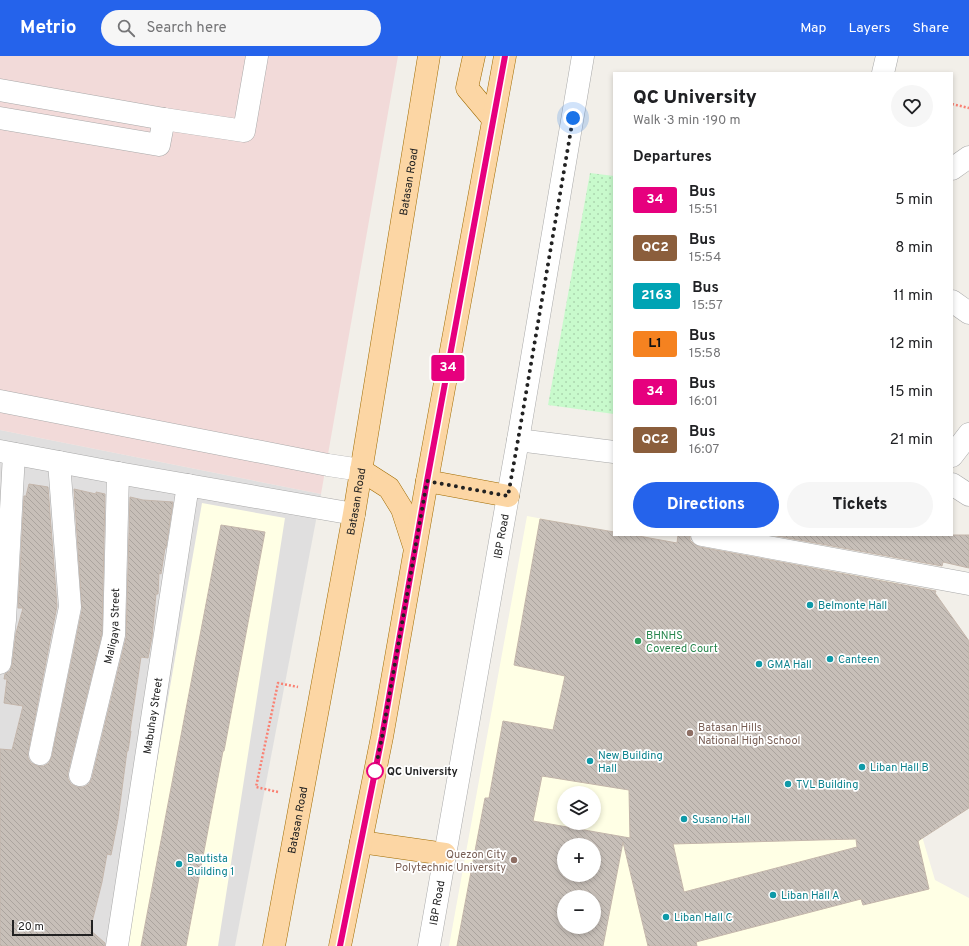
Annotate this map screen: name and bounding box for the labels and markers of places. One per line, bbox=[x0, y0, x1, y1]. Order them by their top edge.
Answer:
place label: Belmonte Hall bbox=[818, 599, 887, 613]
marker: Belmonte Hall bbox=[805, 600, 815, 610]
place label: BHNHS Covered Court bbox=[646, 629, 718, 656]
marker: BHNHS Covered Court bbox=[633, 636, 643, 646]
place label: Canteen bbox=[838, 653, 879, 667]
marker: Canteen bbox=[825, 654, 835, 664]
place label: GMA Hall bbox=[767, 658, 812, 672]
marker: GMA Hall bbox=[754, 659, 764, 669]
place label: Batasan Hills National High School bbox=[698, 721, 800, 748]
marker: Batasan Hills National High School bbox=[685, 728, 695, 738]
place label: New Building Hall bbox=[598, 749, 663, 776]
marker: New Building Hall bbox=[585, 756, 595, 766]
place label: Liban Hall B bbox=[870, 761, 929, 775]
marker: QC University bbox=[366, 762, 384, 780]
marker: Liban Hall B bbox=[857, 762, 867, 772]
place label: QC University bbox=[387, 765, 458, 779]
place label: TVL Building bbox=[796, 778, 858, 792]
marker: TVL Building bbox=[783, 779, 793, 789]
place label: Susano Hall bbox=[692, 813, 750, 827]
marker: Susano Hall bbox=[679, 814, 689, 824]
place label: Quezon City Polytechnic University bbox=[395, 848, 506, 875]
place label: Bautista Building 1 bbox=[187, 852, 234, 879]
marker: Quezon City Polytechnic University bbox=[509, 855, 519, 865]
marker: Bautista Building 1 bbox=[174, 859, 184, 869]
place label: Liban Hall A bbox=[781, 889, 840, 903]
marker: Liban Hall A bbox=[768, 890, 778, 900]
place label: Liban Hall C bbox=[674, 911, 733, 925]
marker: Liban Hall C bbox=[661, 912, 671, 922]

